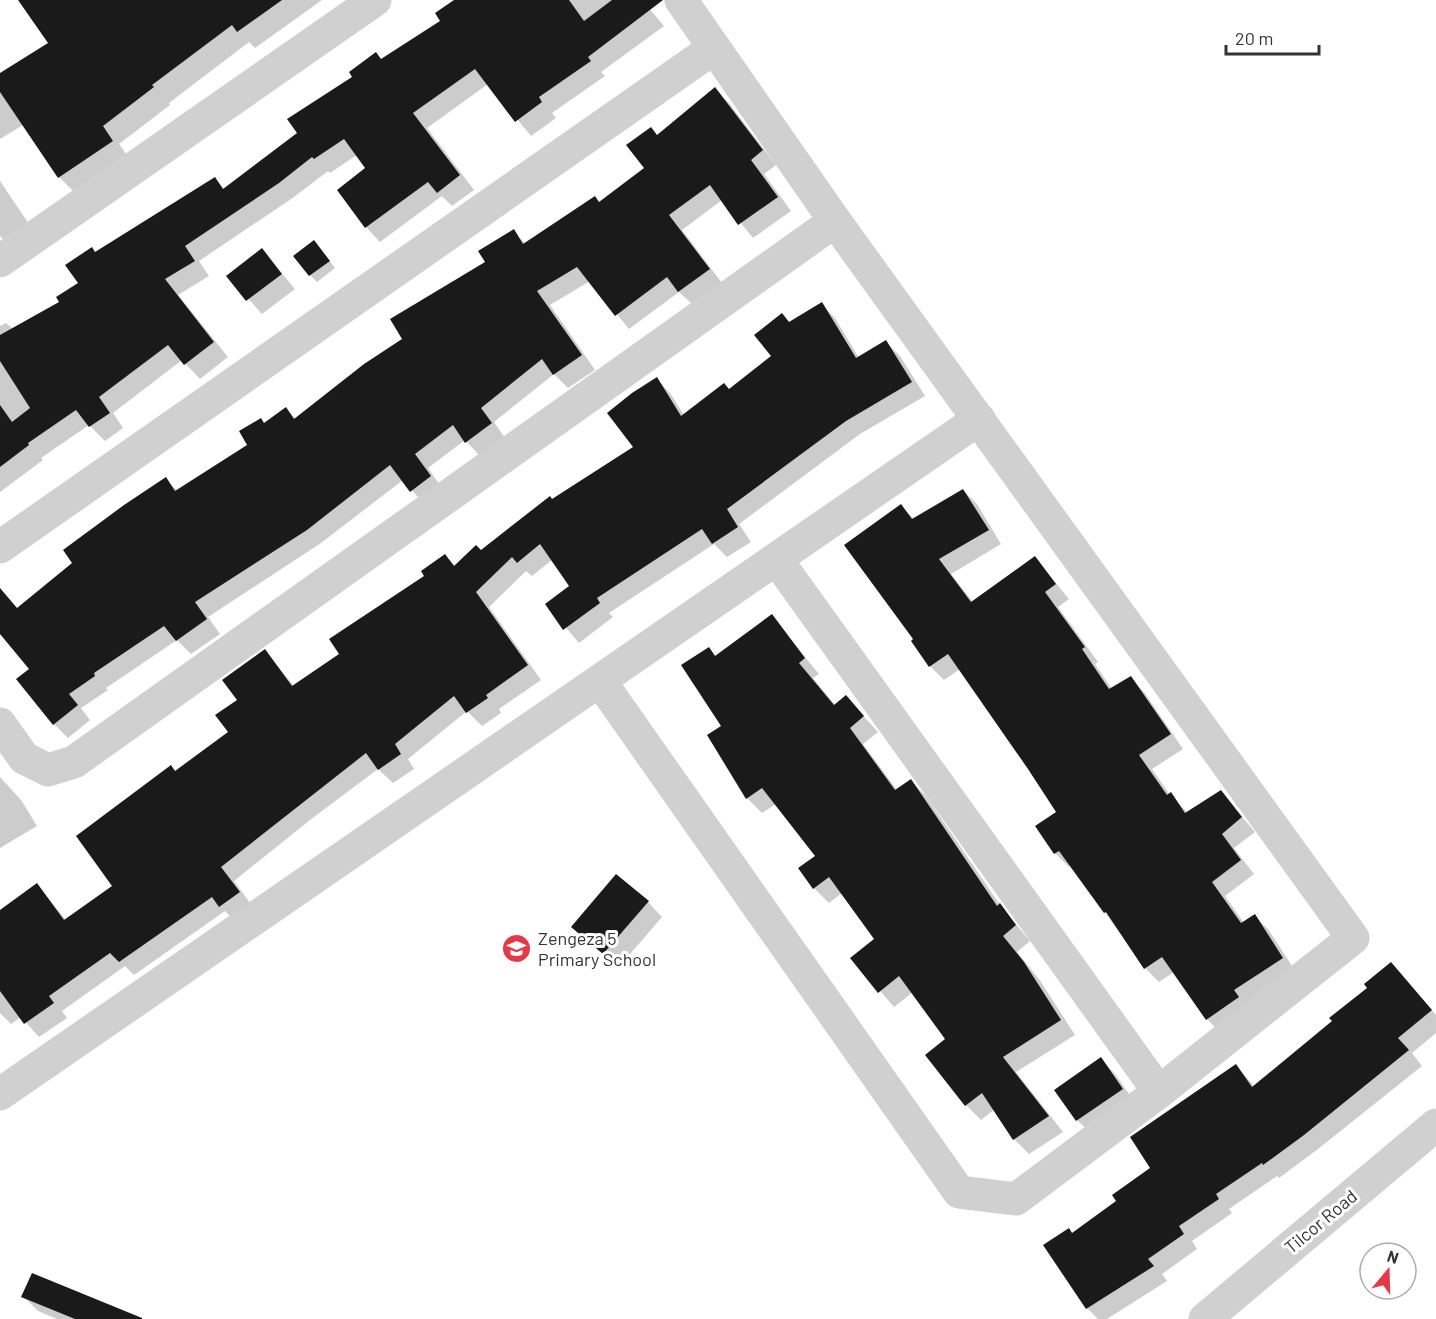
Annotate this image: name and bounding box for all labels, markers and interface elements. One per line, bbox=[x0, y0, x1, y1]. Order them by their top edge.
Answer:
scale bar bbox=[1226, 18, 1319, 56]
text: 20 m bbox=[1235, 27, 1273, 49]
place label: Zengeza 5 Primary School bbox=[538, 927, 656, 970]
school or university icon: Zengeza 5 Primary School bbox=[501, 933, 533, 965]
street label: Tilcor Road bbox=[1280, 1185, 1361, 1258]
north arrow bbox=[1358, 1241, 1418, 1301]
text: N bbox=[1385, 1246, 1401, 1267]

